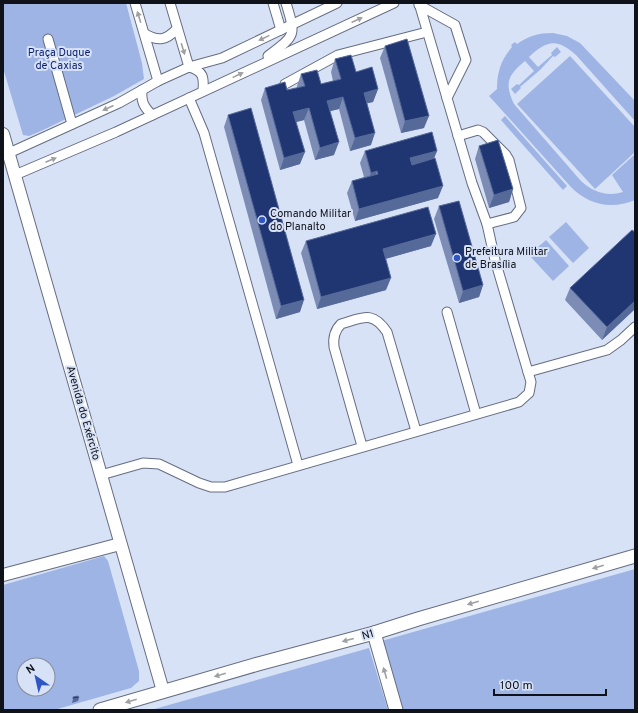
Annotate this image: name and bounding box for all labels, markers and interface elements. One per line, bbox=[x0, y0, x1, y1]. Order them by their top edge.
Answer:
one-way arrow bbox=[136, 11, 142, 23]
one-way arrow bbox=[351, 17, 362, 23]
one-way arrow bbox=[259, 35, 270, 41]
one-way arrow bbox=[180, 43, 186, 55]
park label: Praça Duque de Caxias bbox=[28, 46, 90, 73]
one-way arrow bbox=[233, 72, 244, 78]
one-way arrow bbox=[101, 106, 113, 112]
one-way arrow bbox=[45, 157, 56, 163]
place label: Comando Militar do Planalto bbox=[270, 207, 352, 234]
marker: Comando Militar do Planalto bbox=[257, 215, 267, 225]
place label: Prefeitura Militar de Brasília bbox=[465, 245, 549, 272]
marker: Prefeitura Militar de Brasília bbox=[452, 253, 462, 263]
street label: Avenida do Exército bbox=[63, 364, 103, 462]
one-way arrow bbox=[591, 564, 603, 570]
one-way arrow bbox=[466, 600, 478, 606]
street label: N1 bbox=[360, 627, 376, 643]
one-way arrow bbox=[342, 637, 354, 643]
north arrow bbox=[16, 657, 56, 697]
text: N bbox=[24, 662, 38, 678]
one-way arrow bbox=[382, 666, 388, 678]
scale bar bbox=[494, 671, 606, 697]
one-way arrow bbox=[214, 672, 226, 678]
text: 100 m bbox=[500, 678, 533, 694]
one-way arrow bbox=[125, 698, 137, 704]

